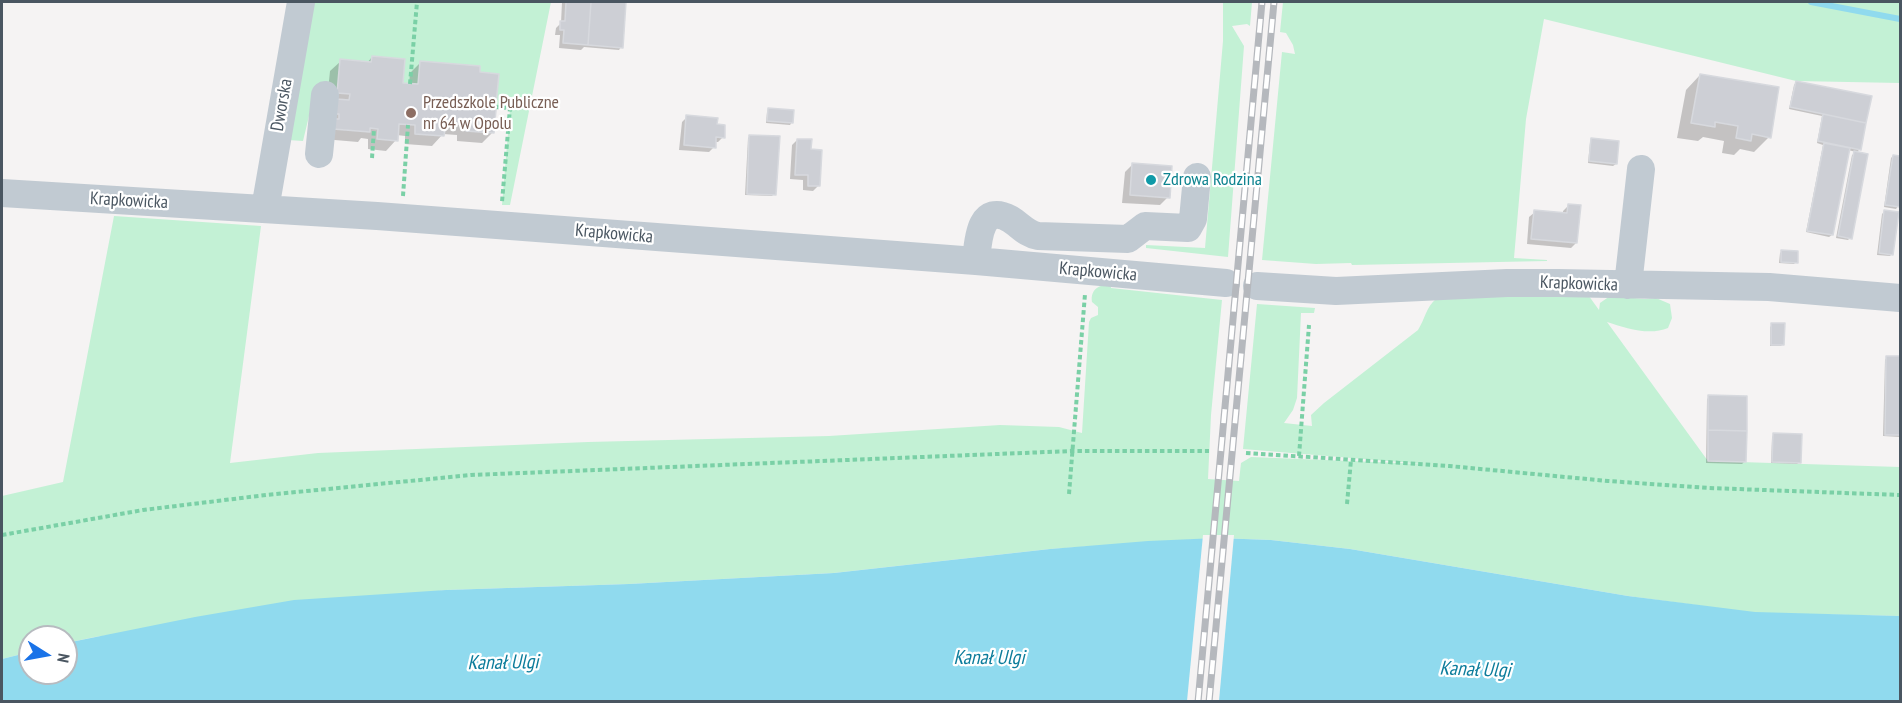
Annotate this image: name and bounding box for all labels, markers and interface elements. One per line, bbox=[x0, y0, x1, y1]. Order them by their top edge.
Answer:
street label: Dworska bbox=[267, 77, 297, 133]
place label: Przedszkole Publiczne nr 64 w Opolu bbox=[423, 92, 559, 134]
marker: Przedszkole Publiczne nr 64 w Opolu bbox=[404, 106, 418, 120]
place label: Zdrowa Rodzina bbox=[1163, 169, 1262, 191]
marker: Zdrowa Rodzina bbox=[1144, 173, 1158, 187]
street label: Krapkowicka bbox=[89, 188, 169, 214]
street label: Krapkowicka bbox=[574, 220, 654, 248]
street label: Krapkowicka bbox=[1058, 258, 1138, 286]
street label: Krapkowicka bbox=[1540, 272, 1618, 296]
north arrow bbox=[18, 625, 78, 685]
water label: Kanał Ulgi bbox=[953, 646, 1025, 670]
water label: Kanał Ulgi bbox=[467, 650, 539, 676]
text: N bbox=[53, 652, 74, 664]
water label: Kanał Ulgi bbox=[1439, 657, 1511, 683]

